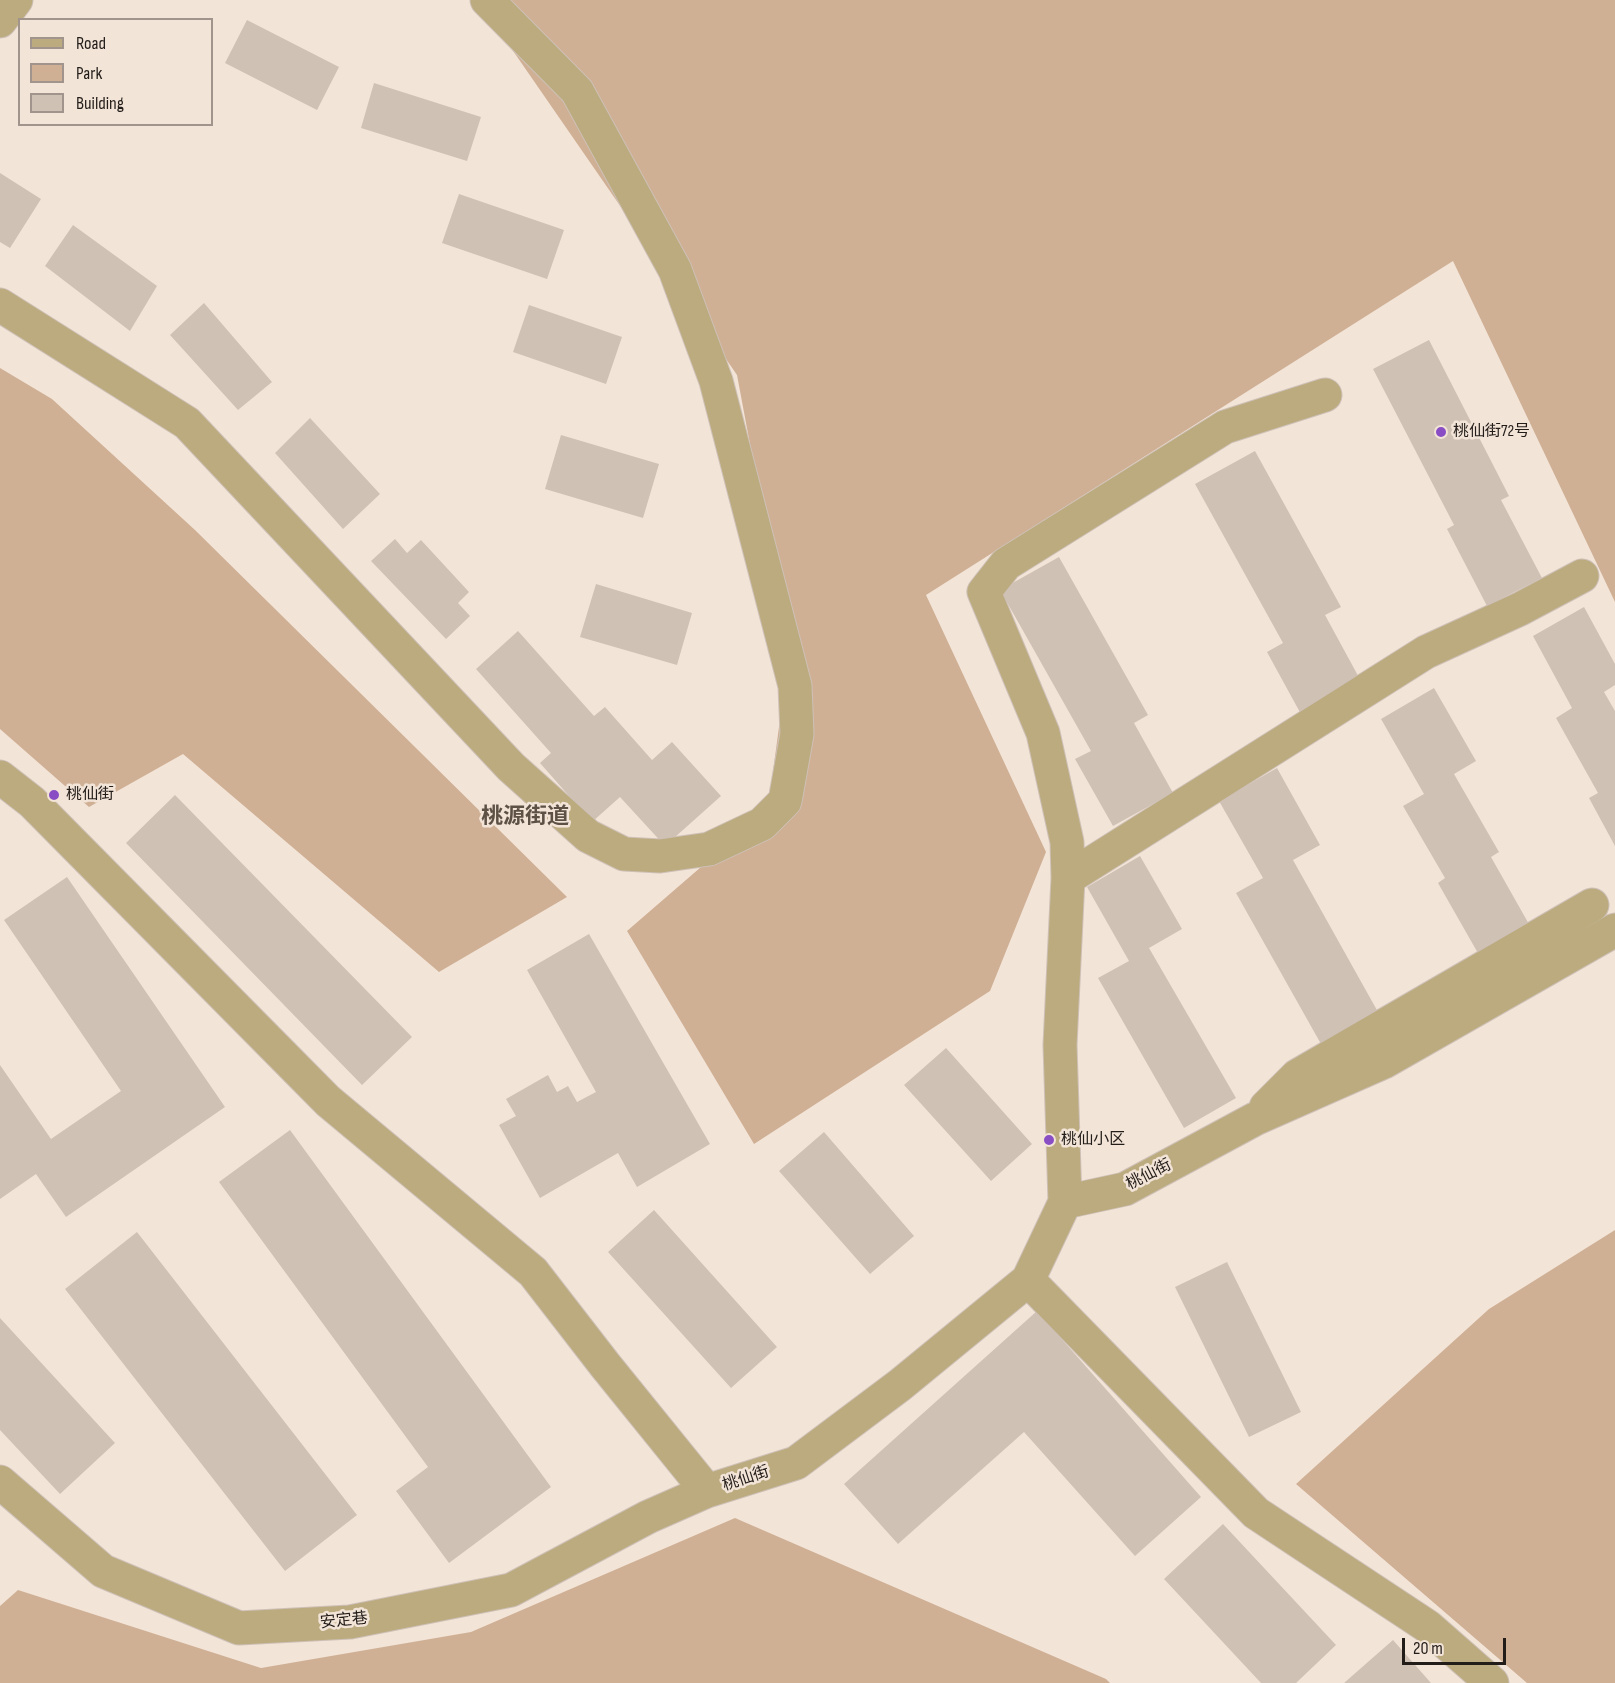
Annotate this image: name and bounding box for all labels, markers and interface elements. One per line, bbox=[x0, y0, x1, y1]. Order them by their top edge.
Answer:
legend bbox=[18, 18, 213, 126]
text: Road bbox=[76, 33, 106, 54]
text: Park bbox=[76, 63, 102, 84]
text: Building bbox=[76, 93, 124, 114]
place label: 桃仙街72号 bbox=[1453, 422, 1530, 442]
marker: 桃仙街72号 bbox=[1434, 425, 1448, 439]
place label: 桃仙街 bbox=[66, 785, 114, 805]
marker: 桃仙街 bbox=[47, 788, 61, 802]
district label: 桃源街道 bbox=[481, 804, 569, 830]
place label: 桃仙小区 bbox=[1061, 1130, 1125, 1150]
marker: 桃仙小区 bbox=[1042, 1133, 1056, 1147]
street label: 桃仙街 bbox=[1123, 1156, 1175, 1194]
street label: 桃仙街 bbox=[720, 1462, 772, 1496]
street label: 安定巷 bbox=[319, 1609, 369, 1633]
scale bar bbox=[1405, 1626, 1508, 1664]
text: 20 m bbox=[1413, 1638, 1443, 1659]

